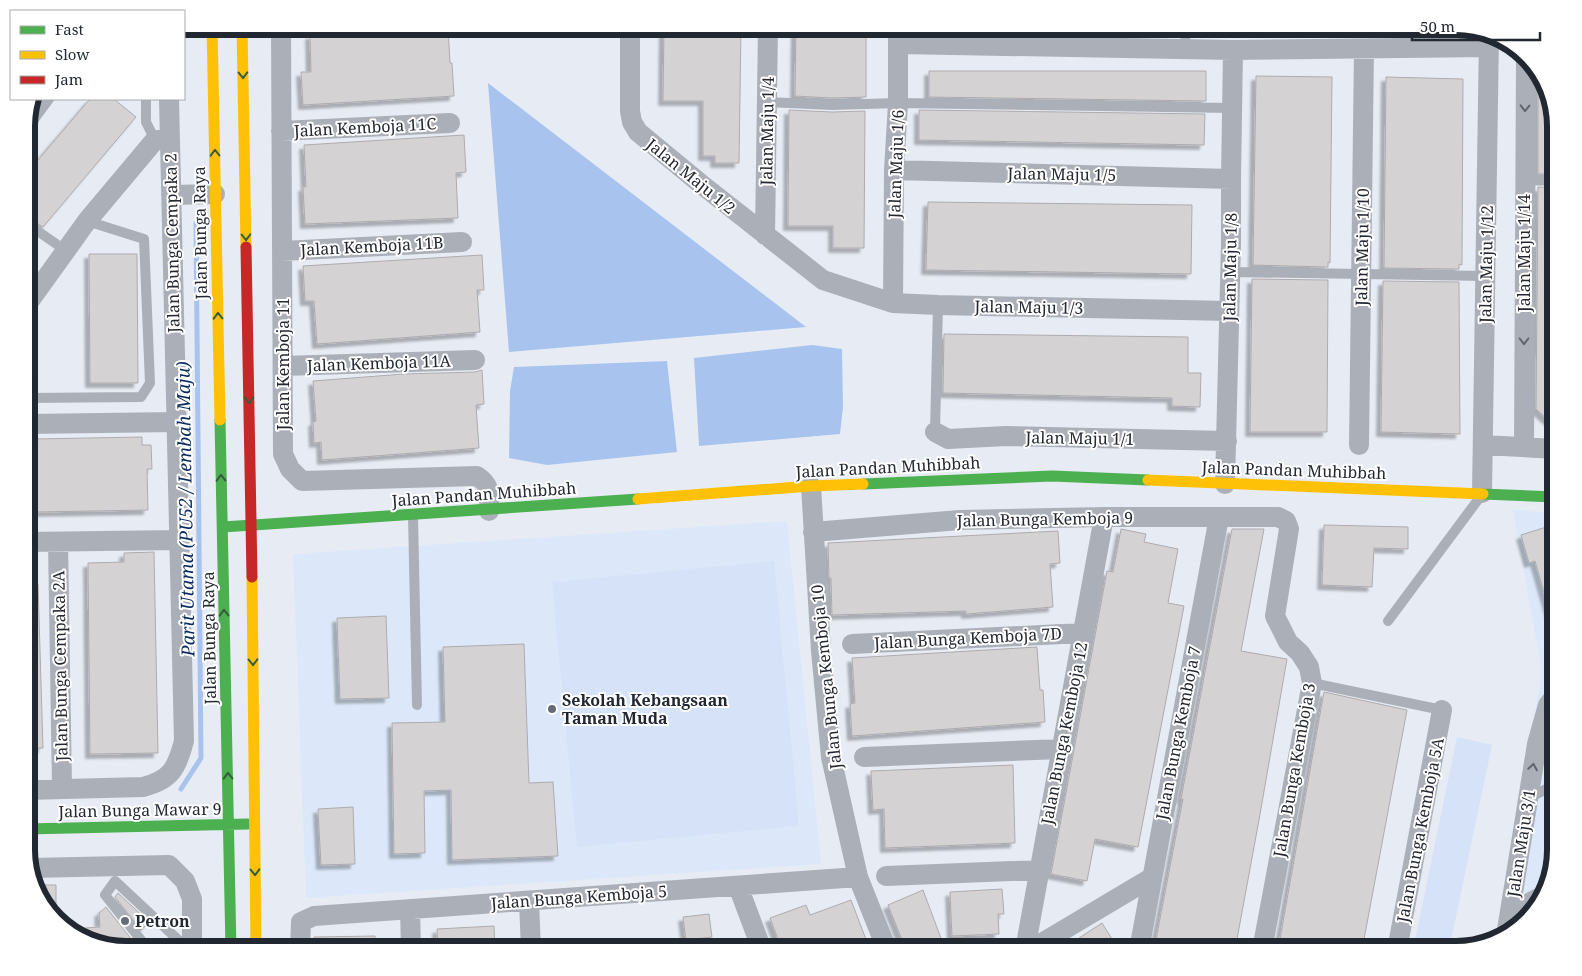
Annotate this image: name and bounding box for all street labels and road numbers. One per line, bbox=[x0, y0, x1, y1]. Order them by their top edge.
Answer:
street label: Jalan Maju 1/4 bbox=[755, 76, 779, 187]
street label: Jalan Maju 1/6 bbox=[883, 109, 909, 220]
street label: Jalan Kemboja 11C bbox=[292, 112, 437, 142]
street label: Jalan Maju 1/2 bbox=[641, 133, 740, 219]
street label: Jalan Bunga Cempaka 2 bbox=[159, 153, 185, 334]
street label: Jalan Maju 1/5 bbox=[1006, 162, 1117, 186]
street label: Jalan Bunga Raya bbox=[188, 166, 212, 301]
street label: Jalan Maju 1/10 bbox=[1350, 188, 1374, 307]
street label: Jalan Maju 1/14 bbox=[1513, 194, 1535, 313]
street label: Jalan Maju 1/12 bbox=[1474, 205, 1498, 324]
street label: Jalan Maju 1/8 bbox=[1218, 212, 1242, 323]
street label: Jalan Kemboja 11B bbox=[299, 231, 444, 261]
street label: Jalan Maju 1/3 bbox=[973, 295, 1084, 319]
street label: Jalan Kemboja 11 bbox=[272, 298, 294, 431]
street label: Jalan Kemboja 11A bbox=[306, 349, 452, 377]
street label: Jalan Maju 1/1 bbox=[1024, 426, 1135, 450]
street label: Jalan Pandan Muhibbah bbox=[794, 451, 981, 483]
street label: Jalan Pandan Muhibbah bbox=[1200, 456, 1387, 484]
street label: Jalan Pandan Muhibbah bbox=[390, 477, 577, 511]
street label: Jalan Bunga Kemboja 9 bbox=[956, 506, 1133, 532]
street label: Jalan Bunga Cempaka 2A bbox=[47, 570, 73, 763]
street label: Jalan Bunga Raya bbox=[197, 571, 221, 706]
street label: Jalan Bunga Kemboja 10 bbox=[805, 584, 847, 771]
street label: Jalan Bunga Kemboja 7D bbox=[873, 622, 1062, 654]
street label: Jalan Bunga Kemboja 12 bbox=[1035, 640, 1092, 827]
street label: Jalan Bunga Kemboja 7 bbox=[1150, 644, 1206, 823]
street label: Jalan Bunga Kemboja 3 bbox=[1268, 681, 1320, 860]
street label: Jalan Bunga Kemboja 5A bbox=[1391, 735, 1449, 925]
street label: Jalan Maju 3/1 bbox=[1501, 788, 1540, 899]
street label: Jalan Bunga Mawar 9 bbox=[57, 798, 222, 822]
street label: Jalan Bunga Kemboja 5 bbox=[489, 880, 668, 914]

